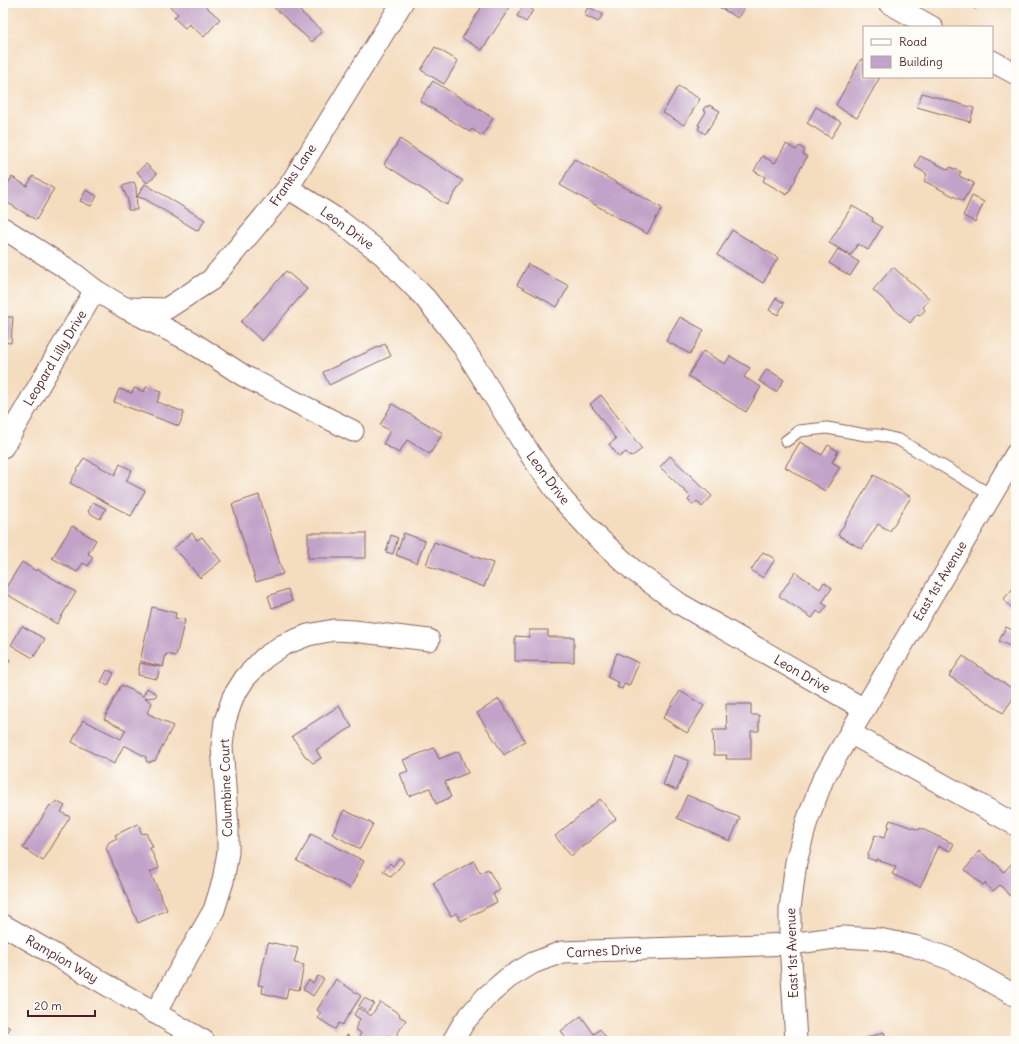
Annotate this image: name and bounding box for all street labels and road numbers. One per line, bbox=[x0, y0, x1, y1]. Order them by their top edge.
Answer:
street label: Franks Lane bbox=[266, 141, 320, 209]
street label: Leon Drive bbox=[317, 203, 377, 253]
street label: Leopard Lilly Drive bbox=[20, 307, 90, 409]
street label: Leon Drive bbox=[522, 448, 574, 508]
street label: East 1st Avenue bbox=[909, 538, 971, 624]
street label: Leon Drive bbox=[771, 651, 833, 697]
street label: Columbine Court bbox=[216, 738, 236, 837]
street label: East 1st Avenue bbox=[782, 908, 802, 998]
street label: Rampion Way bbox=[23, 931, 101, 987]
street label: Carnes Drive bbox=[566, 941, 642, 961]

